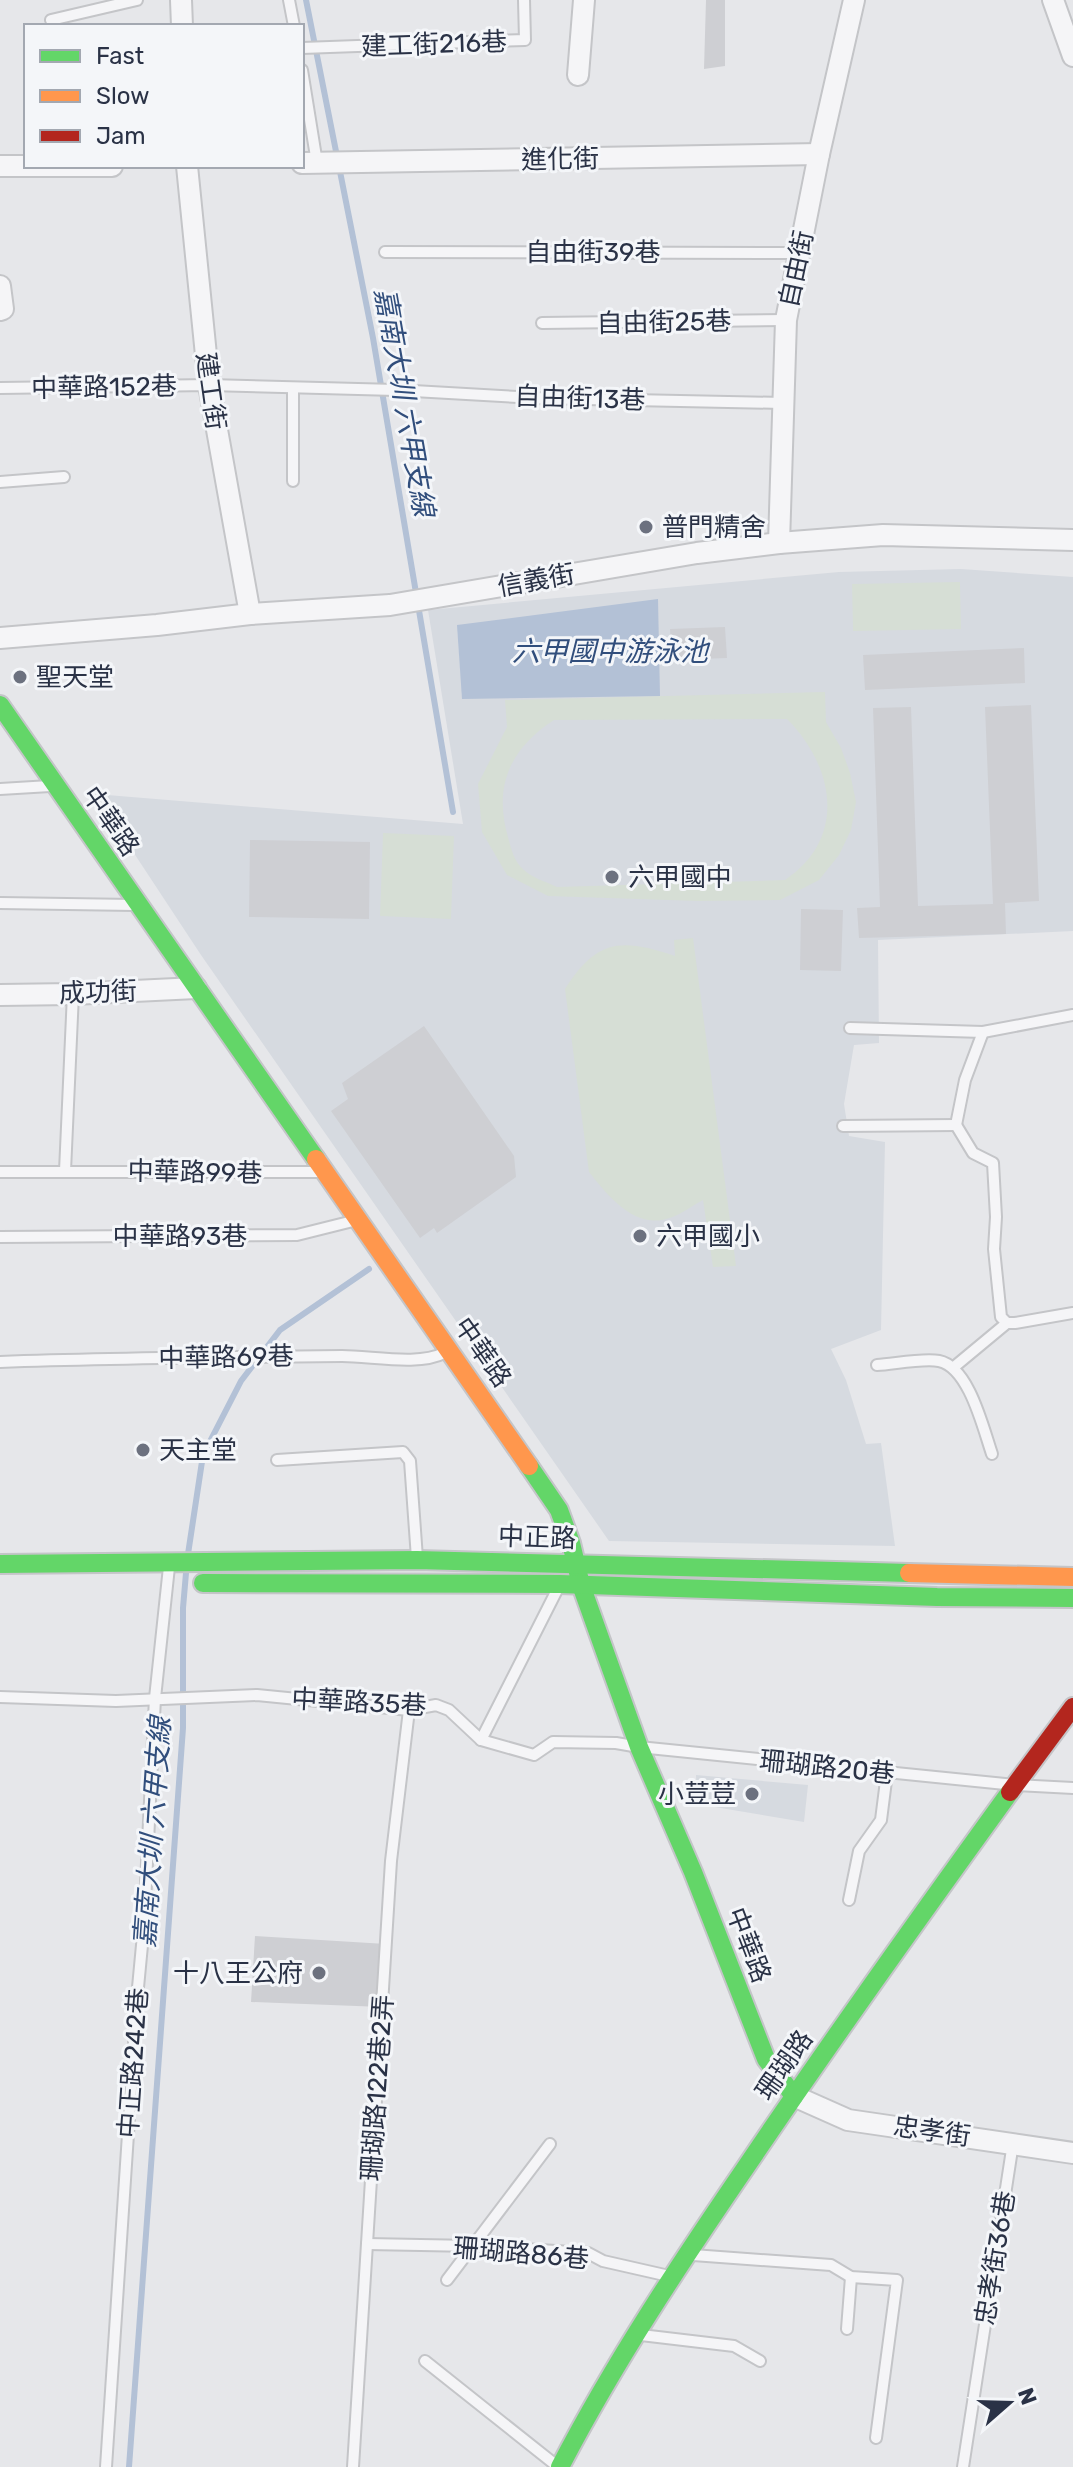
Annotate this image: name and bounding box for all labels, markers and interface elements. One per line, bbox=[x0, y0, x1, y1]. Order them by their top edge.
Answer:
legend bbox=[24, 24, 304, 168]
street label: 建工街216巷 bbox=[360, 26, 508, 63]
text: Fast bbox=[96, 42, 144, 70]
text: Slow bbox=[96, 82, 149, 110]
text: Jam bbox=[96, 122, 146, 150]
street label: 進化街 bbox=[521, 143, 599, 176]
street label: 自由街 bbox=[773, 228, 820, 310]
street label: 自由街39巷 bbox=[525, 237, 661, 268]
water label: 嘉南大圳 六甲支線 bbox=[368, 285, 441, 522]
street label: 自由街25巷 bbox=[596, 306, 732, 339]
street label: 建工街 bbox=[190, 350, 231, 432]
street label: 中華路152巷 bbox=[31, 371, 177, 404]
street label: 自由街13巷 bbox=[514, 381, 646, 416]
place label: 普門精舍 bbox=[662, 512, 766, 543]
marker: 普門精舍 bbox=[637, 518, 655, 536]
street label: 信義街 bbox=[495, 558, 577, 603]
water label: 六甲國中游泳池 bbox=[512, 635, 711, 668]
place label: 聖天堂 bbox=[36, 662, 114, 693]
marker: 聖天堂 bbox=[11, 668, 29, 686]
street label: 中華路 bbox=[76, 780, 146, 862]
place label: 六甲國中 bbox=[628, 862, 732, 893]
marker: 六甲國中 bbox=[603, 868, 621, 886]
street label: 成功街 bbox=[58, 976, 138, 1009]
street label: 中華路99巷 bbox=[127, 1156, 263, 1189]
street label: 中華路93巷 bbox=[113, 1221, 247, 1252]
place label: 六甲國小 bbox=[656, 1221, 760, 1252]
marker: 六甲國小 bbox=[631, 1227, 649, 1245]
street label: 中華路 bbox=[448, 1311, 518, 1393]
street label: 中華路69巷 bbox=[158, 1341, 294, 1374]
place label: 天主堂 bbox=[159, 1435, 237, 1466]
marker: 天主堂 bbox=[134, 1441, 152, 1459]
street label: 中正路 bbox=[497, 1521, 577, 1554]
street label: 中華路35巷 bbox=[291, 1683, 427, 1722]
water label: 嘉南大圳 六甲支線 bbox=[128, 1713, 177, 1948]
street label: 珊瑚路20巷 bbox=[758, 1745, 896, 1790]
place label: 小荳荳 bbox=[658, 1779, 736, 1810]
marker: 小荳荳 bbox=[743, 1785, 761, 1803]
street label: 中華路 bbox=[720, 1903, 777, 1987]
place label: 十八王公府 bbox=[173, 1958, 303, 1989]
marker: 十八王公府 bbox=[310, 1964, 328, 1982]
street label: 中正路242巷 bbox=[113, 1987, 154, 2139]
street label: 珊瑚路122巷2弄 bbox=[356, 1994, 399, 2182]
street label: 珊瑚路 bbox=[749, 2024, 819, 2106]
street label: 忠孝街 bbox=[891, 2111, 973, 2152]
street label: 忠孝街36巷 bbox=[970, 2189, 1021, 2327]
street label: 珊瑚路86巷 bbox=[452, 2232, 590, 2275]
north arrow bbox=[969, 2363, 1049, 2443]
text: N bbox=[1012, 2384, 1043, 2408]

